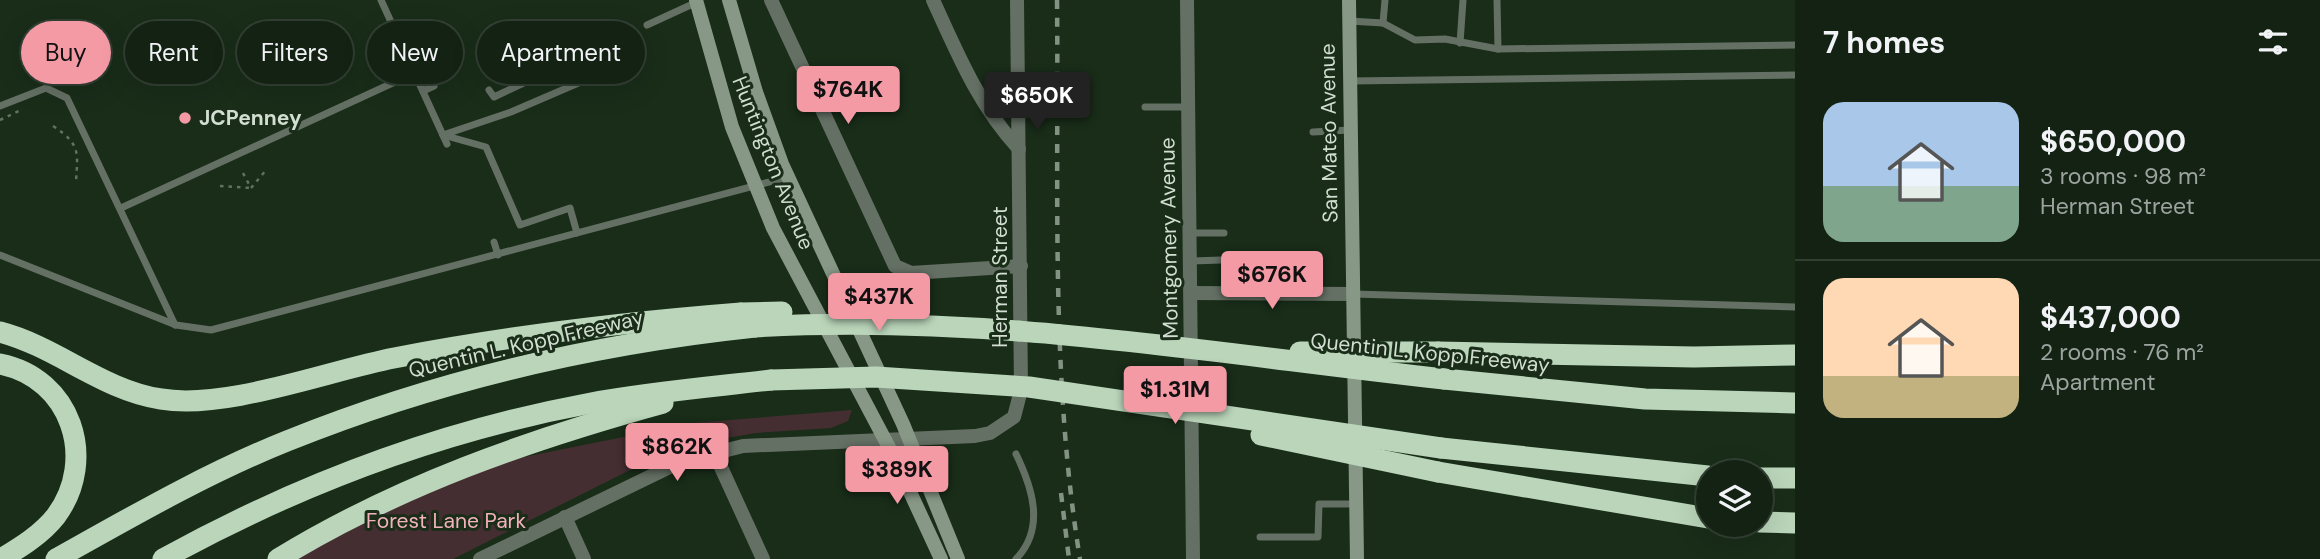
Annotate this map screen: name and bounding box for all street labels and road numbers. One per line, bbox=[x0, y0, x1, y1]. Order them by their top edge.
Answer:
street label: San Mateo Avenue bbox=[1313, 43, 1345, 223]
street label: Huntington Avenue bbox=[725, 72, 821, 254]
street label: Montgomery Avenue bbox=[1153, 137, 1185, 339]
street label: Herman Street bbox=[986, 206, 1014, 348]
street label: Quentin L. Kopp Freeway bbox=[406, 303, 647, 385]
street label: Quentin L. Kopp Freeway bbox=[1309, 327, 1551, 380]

